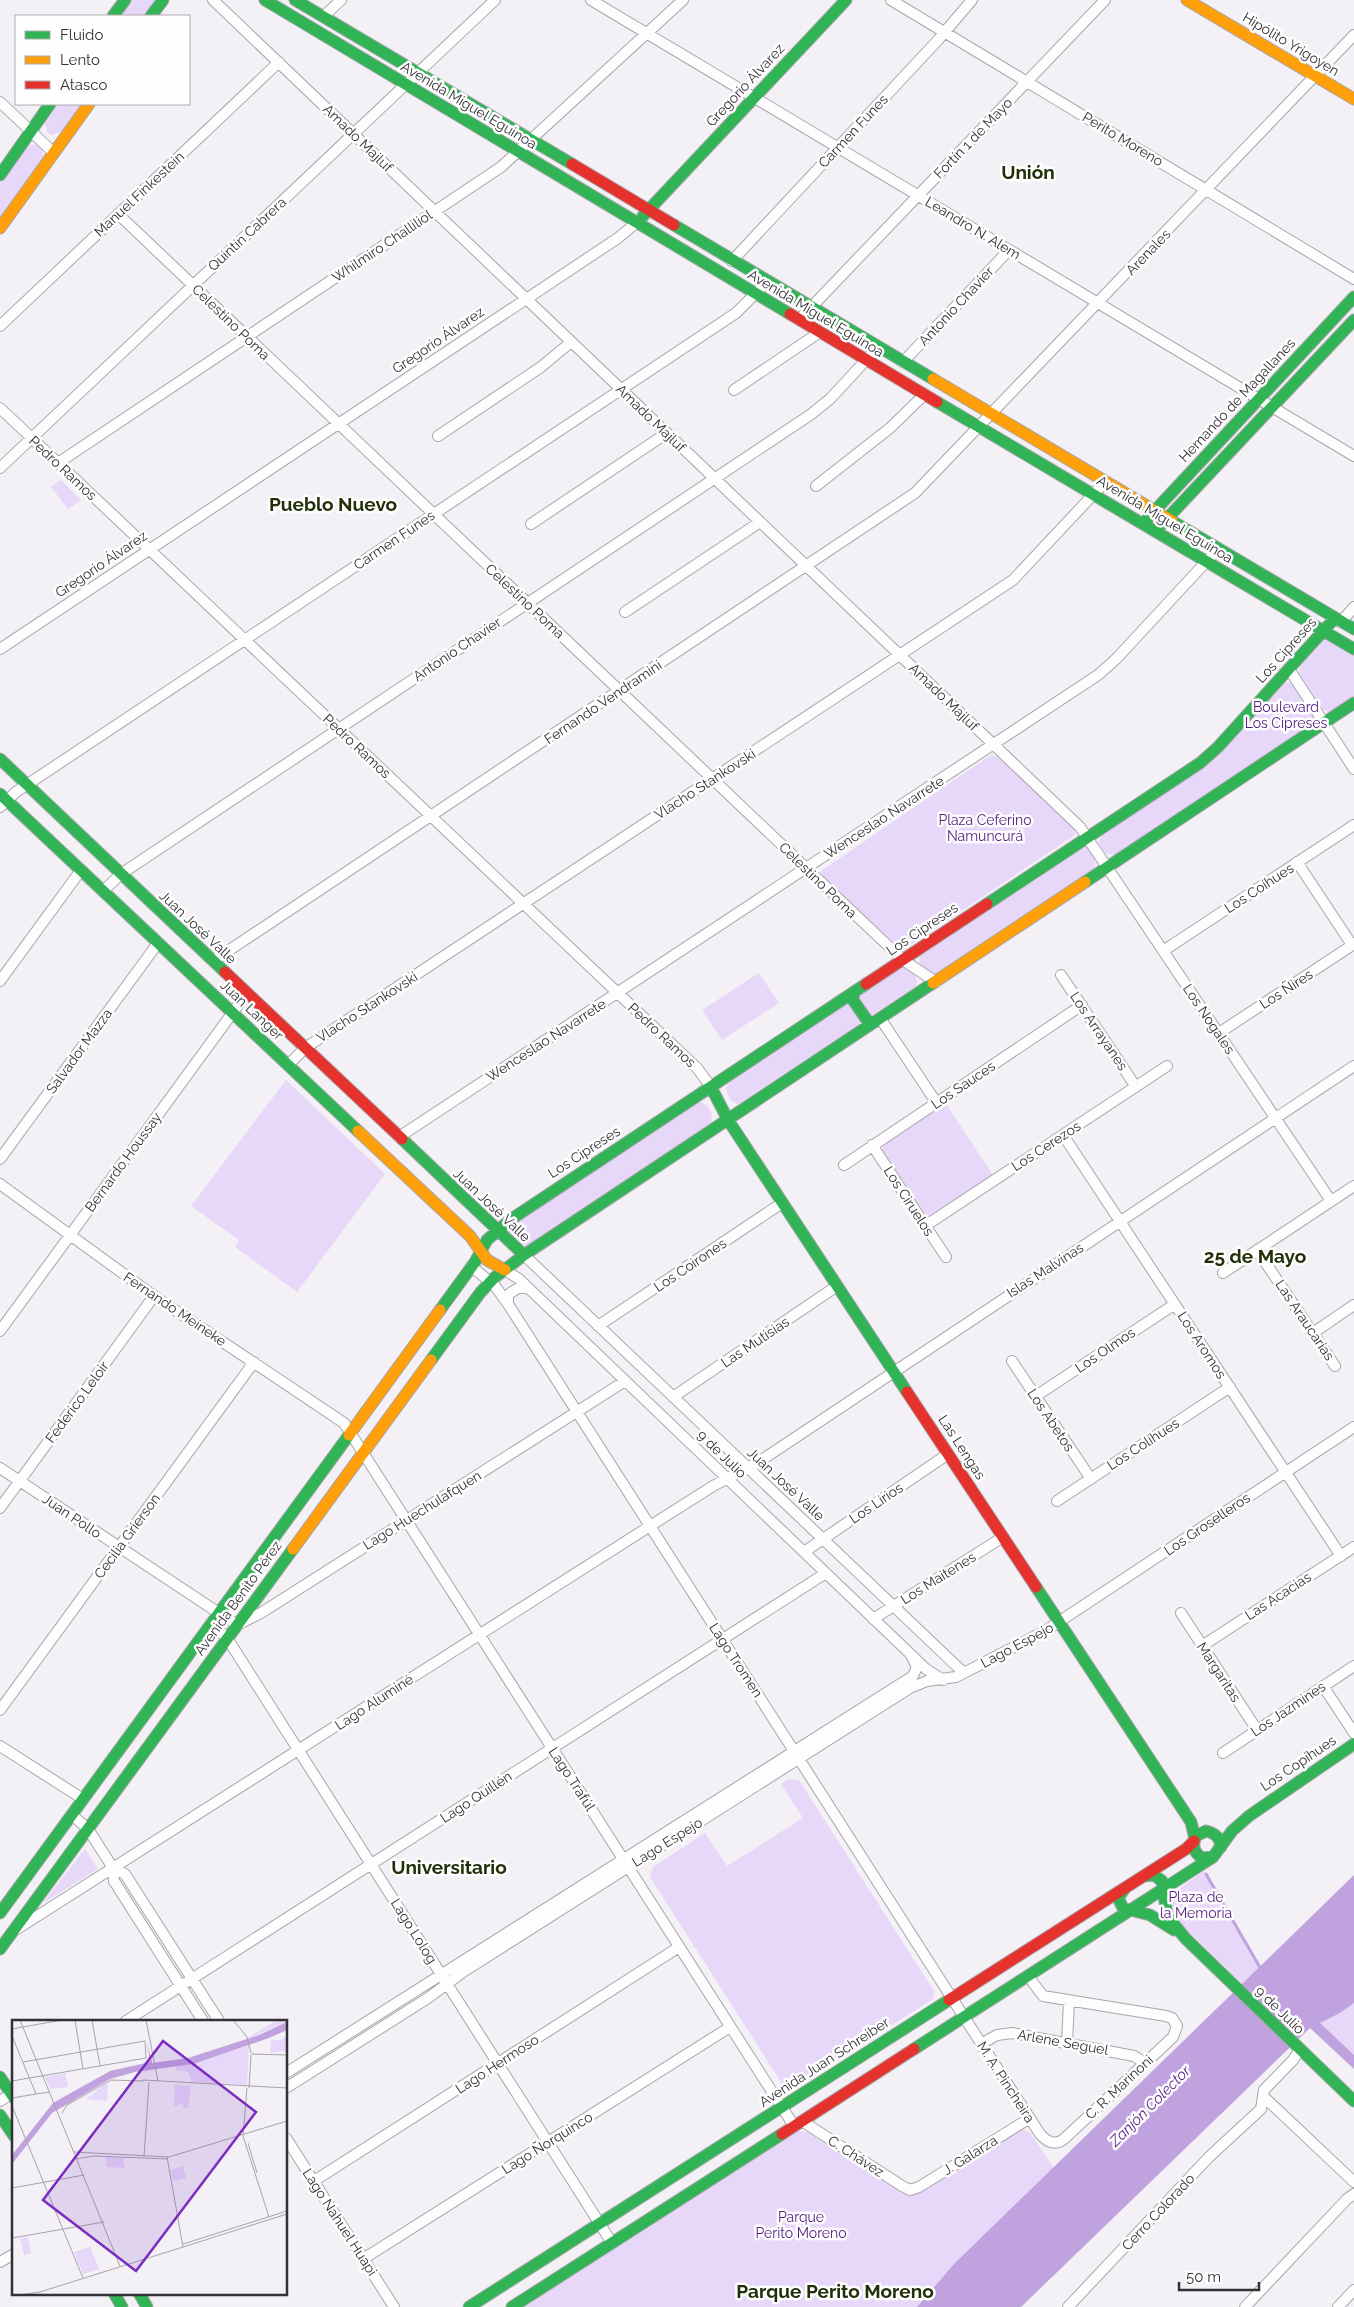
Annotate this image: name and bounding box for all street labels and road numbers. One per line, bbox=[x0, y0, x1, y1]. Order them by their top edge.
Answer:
street label: Hipólito Yrigoyen bbox=[1240, 9, 1342, 79]
street label: Gregorio Álvarez bbox=[702, 40, 787, 130]
street label: Avenida Miguel Eguinoa bbox=[398, 58, 540, 152]
street label: Carmen Funes bbox=[815, 91, 891, 171]
street label: Fortín 1 de Mayo bbox=[930, 94, 1016, 182]
street label: Amado Majluf bbox=[320, 101, 397, 176]
street label: Perito Moreno bbox=[1080, 109, 1166, 169]
street label: Manuel Finkestein bbox=[91, 148, 187, 240]
street label: Leandro N. Alem bbox=[922, 193, 1024, 263]
street label: Quintín Cabrera bbox=[205, 194, 289, 274]
street label: Whilmiro Challiliol bbox=[329, 206, 435, 285]
street label: Arenales bbox=[1122, 226, 1174, 278]
street label: Antonio Chavier bbox=[915, 263, 997, 349]
street label: Avenida Miguel Eguinoa bbox=[745, 266, 887, 360]
street label: Celestino Poma bbox=[189, 281, 273, 363]
street label: Gregorio Álvarez bbox=[389, 303, 487, 377]
street label: Hernando de Magallanes bbox=[1176, 335, 1299, 465]
street label: Amado Majluf bbox=[613, 381, 690, 456]
street label: Pedro Ramos bbox=[26, 433, 100, 504]
street label: Avenida Miguel Eguinoa bbox=[1094, 472, 1236, 566]
street label: Carmen Funes bbox=[350, 507, 438, 573]
street label: Gregorio Álvarez bbox=[52, 527, 150, 601]
street label: Celestino Poma bbox=[482, 560, 568, 642]
street label: Antonio Chavier bbox=[410, 614, 504, 684]
street label: Los Cipreses bbox=[1252, 614, 1320, 686]
street label: Fernando Vendramini bbox=[541, 657, 665, 747]
street label: Amado Majluf bbox=[906, 660, 983, 735]
street label: Pedro Ramos bbox=[320, 711, 394, 782]
street label: Vlacho Stankovski bbox=[652, 745, 758, 823]
street label: Wenceslao Navarrete bbox=[821, 772, 947, 862]
street label: Celestino Poma bbox=[776, 839, 860, 921]
street label: Los Coíhues bbox=[1221, 860, 1297, 916]
street label: Juan José Valle bbox=[156, 887, 240, 967]
street label: Los Cipreses bbox=[883, 899, 961, 959]
street label: Los Ñires bbox=[1256, 965, 1316, 1012]
street label: Vlacho Stankovski bbox=[314, 968, 420, 1046]
street label: Juan Langer bbox=[217, 977, 287, 1043]
street label: Los Nogales bbox=[1180, 981, 1238, 1057]
street label: Los Arrayanes bbox=[1067, 989, 1131, 1073]
street label: Wenceslao Navarrete bbox=[483, 995, 609, 1085]
street label: Pedro Ramos bbox=[625, 1000, 699, 1071]
street label: Salvador Mazza bbox=[43, 1005, 115, 1097]
street label: Los Sauces bbox=[928, 1058, 998, 1112]
street label: Bernardo Houssay bbox=[82, 1109, 165, 1215]
street label: Los Cerezos bbox=[1008, 1118, 1084, 1174]
street label: Los Cipreses bbox=[545, 1123, 623, 1181]
street label: Los Ciruelos bbox=[881, 1163, 938, 1239]
street label: Juan José Valle bbox=[450, 1165, 534, 1245]
street label: Los Coirones bbox=[651, 1235, 729, 1295]
street label: Islas Malvinas bbox=[1004, 1239, 1087, 1301]
street label: Fernando Meineke bbox=[121, 1269, 229, 1349]
street label: Las Araucarias bbox=[1272, 1277, 1338, 1363]
street label: Los Aromos bbox=[1174, 1308, 1230, 1382]
street label: Las Mutisias bbox=[718, 1313, 792, 1371]
street label: Los Olmos bbox=[1072, 1324, 1138, 1376]
street label: Federico Leloir bbox=[42, 1358, 112, 1446]
street label: Los Abetos bbox=[1024, 1386, 1078, 1455]
street label: Las Lengas bbox=[935, 1412, 989, 1482]
street label: Los Colíhues bbox=[1104, 1415, 1182, 1473]
street label: 9 de Julio bbox=[694, 1427, 750, 1481]
street label: Juan José Valle bbox=[744, 1444, 828, 1524]
street label: Lago Huechulafquen bbox=[360, 1467, 484, 1553]
street label: Los Lirios bbox=[846, 1479, 906, 1527]
street label: Los Groselleros bbox=[1161, 1489, 1253, 1559]
street label: Cecilia Grierson bbox=[91, 1490, 163, 1582]
street label: Juan Pollo bbox=[40, 1491, 104, 1541]
street label: Avenida Benito Pérez bbox=[191, 1538, 285, 1658]
street label: Los Maitenes bbox=[898, 1548, 979, 1607]
street label: Las Acacias bbox=[1242, 1569, 1314, 1623]
street label: Lago Espejo bbox=[978, 1619, 1056, 1671]
street label: Lago Tromen bbox=[706, 1620, 766, 1700]
street label: Margaritas bbox=[1194, 1639, 1244, 1705]
street label: Lago Aluminé bbox=[332, 1671, 416, 1733]
street label: Los Jazmines bbox=[1248, 1678, 1329, 1740]
street label: Los Copíhues bbox=[1257, 1732, 1339, 1794]
street label: Lago Trafúl bbox=[546, 1744, 599, 1814]
street label: Lago Quillén bbox=[437, 1768, 515, 1826]
street label: Lago Espejo bbox=[629, 1814, 705, 1870]
street label: Lago Lolog bbox=[388, 1896, 440, 1966]
street label: 9 de Julio bbox=[1252, 1983, 1308, 2037]
street label: Avenida Juan Schreiber bbox=[756, 2014, 892, 2110]
street label: Arlene Seguel bbox=[1016, 2026, 1110, 2058]
street label: Lago Hermoso bbox=[452, 2031, 542, 2097]
street label: M. A. Pincheira bbox=[974, 2039, 1038, 2125]
street label: C. R. Marinoni bbox=[1082, 2052, 1156, 2122]
street label: Lago Ñorquinco bbox=[498, 2108, 595, 2177]
street label: C. Chávez bbox=[825, 2132, 887, 2180]
street label: J. Galarza bbox=[940, 2132, 1000, 2178]
street label: Lago Nahuel Huapi bbox=[299, 2166, 381, 2278]
street label: Cerro Colorado bbox=[1118, 2170, 1198, 2254]

